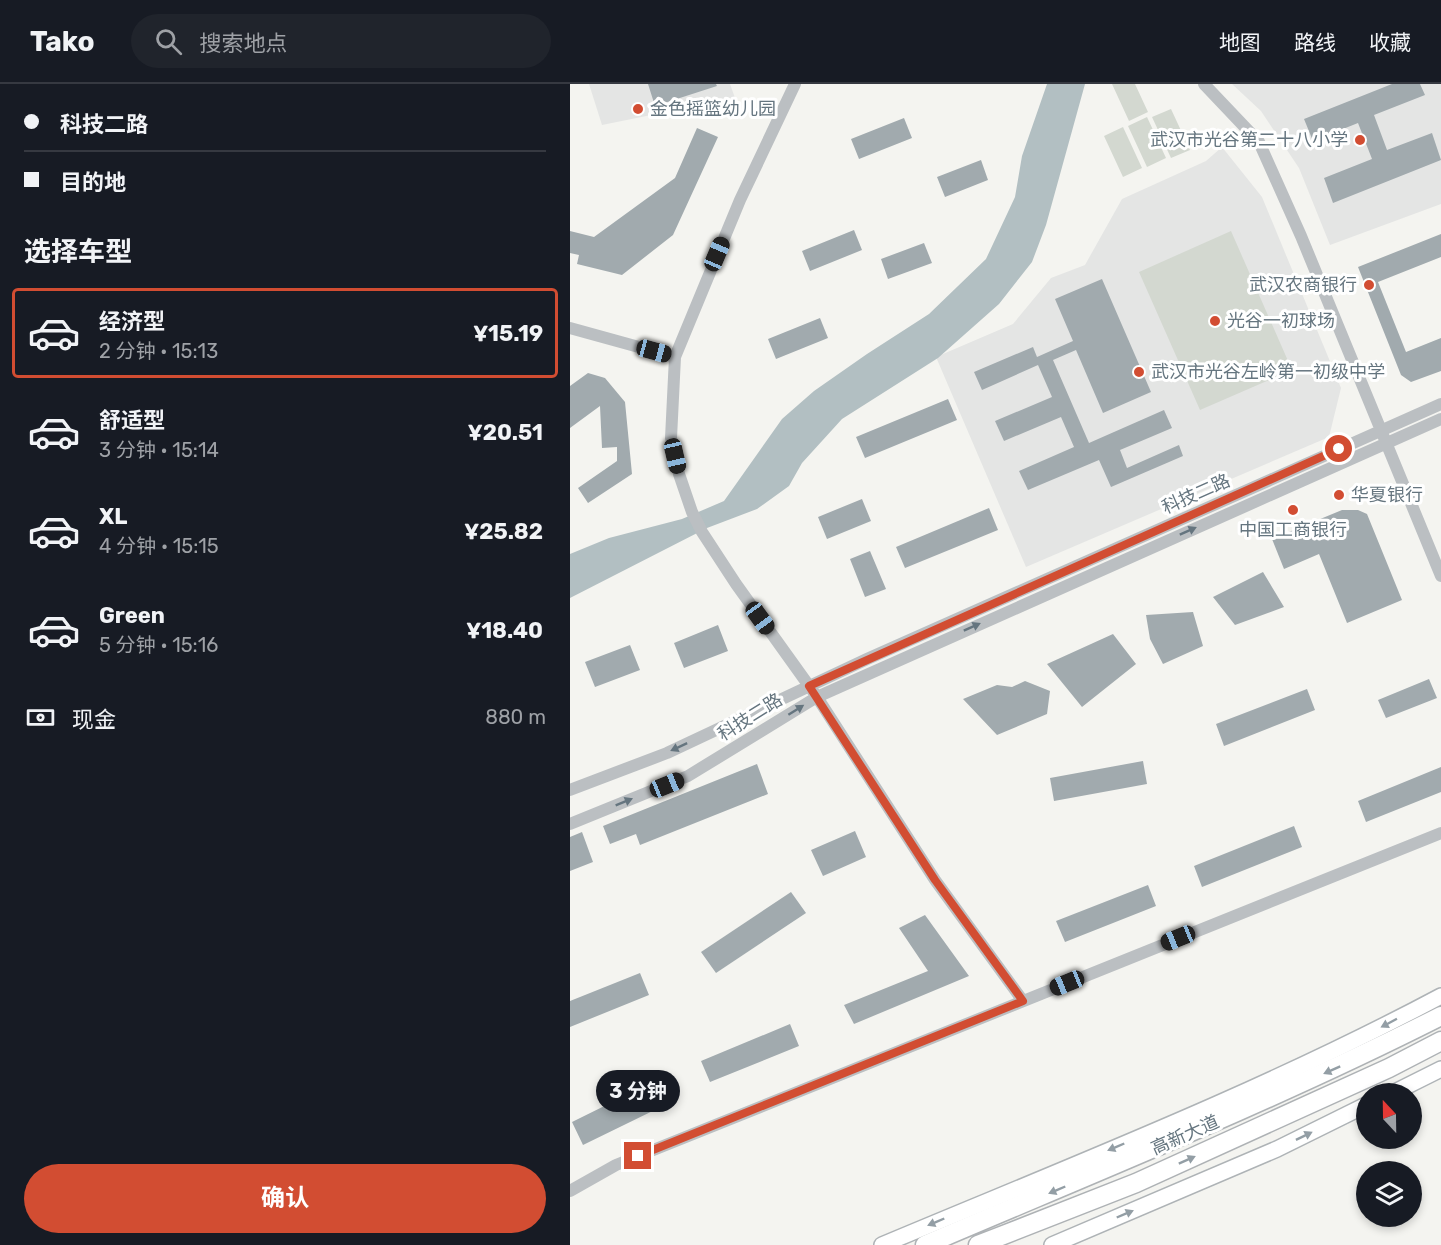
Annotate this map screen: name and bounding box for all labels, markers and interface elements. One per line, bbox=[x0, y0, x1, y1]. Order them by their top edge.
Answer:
search box bbox=[131, 14, 551, 68]
text: Tako bbox=[30, 25, 95, 58]
icon: search bbox=[152, 25, 185, 58]
text: 搜索地点 bbox=[200, 30, 288, 57]
text: 地图 bbox=[1219, 30, 1261, 55]
text: 路线 bbox=[1294, 30, 1336, 55]
text: 收藏 bbox=[1369, 30, 1411, 55]
place label: 金色摇篮幼儿园 bbox=[650, 98, 776, 120]
marker: 金色摇篮幼儿园 bbox=[631, 102, 645, 116]
text: 科技二路 bbox=[60, 111, 148, 138]
place label: 武汉市光谷第二十八小学 bbox=[1150, 129, 1348, 151]
marker: 武汉市光谷第二十八小学 bbox=[1353, 133, 1367, 147]
text: 目的地 bbox=[60, 169, 126, 196]
car bbox=[702, 234, 732, 274]
text: 选择车型 bbox=[24, 236, 132, 268]
place label: 武汉农商银行 bbox=[1249, 274, 1357, 296]
marker: 武汉农商银行 bbox=[1362, 278, 1376, 292]
icon: car bbox=[27, 306, 81, 360]
text: 经济型 bbox=[99, 308, 165, 335]
place label: 光谷一初球场 bbox=[1227, 310, 1335, 332]
marker: 光谷一初球场 bbox=[1208, 314, 1222, 328]
text: ¥15.19 bbox=[473, 320, 543, 347]
car bbox=[634, 338, 674, 364]
text: 2 分钟 · 15:13 bbox=[99, 339, 218, 363]
place label: 武汉市光谷左岭第一初级中学 bbox=[1151, 361, 1385, 383]
marker: 武汉市光谷左岭第一初级中学 bbox=[1132, 365, 1146, 379]
icon: car bbox=[27, 405, 81, 459]
text: 舒适型 bbox=[99, 407, 165, 434]
text: ¥20.51 bbox=[468, 419, 543, 446]
route start bbox=[1325, 435, 1352, 462]
car bbox=[662, 436, 688, 476]
text: 3 分钟 · 15:14 bbox=[99, 438, 219, 462]
street label: 科技二路 bbox=[1159, 469, 1233, 519]
place label: 华夏银行 bbox=[1351, 484, 1423, 506]
marker: 华夏银行 bbox=[1332, 488, 1346, 502]
text: XL bbox=[99, 503, 127, 530]
marker: 中国工商银行 bbox=[1286, 503, 1300, 517]
icon: car bbox=[27, 504, 81, 558]
text: ¥25.82 bbox=[464, 518, 543, 545]
place label: 中国工商银行 bbox=[1239, 519, 1347, 541]
one-way arrow bbox=[1180, 526, 1197, 535]
text: 4 分钟 · 15:15 bbox=[99, 534, 219, 558]
car bbox=[742, 598, 778, 638]
text: Green bbox=[99, 602, 165, 629]
icon: car bbox=[27, 603, 81, 657]
text: ¥18.40 bbox=[466, 617, 543, 644]
one-way arrow bbox=[963, 622, 981, 632]
text: 5 分钟 · 15:16 bbox=[99, 633, 218, 657]
street label: 科技二路 bbox=[714, 689, 786, 745]
icon: cash bbox=[24, 701, 57, 734]
text: 880 m bbox=[485, 705, 546, 729]
one-way arrow bbox=[787, 705, 804, 716]
text: 现金 bbox=[72, 706, 116, 733]
one-way arrow bbox=[671, 742, 688, 751]
car bbox=[647, 770, 687, 800]
one-way arrow bbox=[616, 797, 634, 807]
car bbox=[1158, 923, 1198, 953]
car bbox=[1047, 968, 1087, 998]
one-way arrow bbox=[1381, 1018, 1398, 1028]
one-way arrow bbox=[1323, 1065, 1341, 1075]
callout: 3 分钟 bbox=[596, 1069, 680, 1111]
text: 3 分钟 bbox=[609, 1079, 667, 1103]
north arrow bbox=[1356, 1083, 1422, 1149]
map controls bbox=[1356, 1083, 1422, 1227]
street label: 高新大道 bbox=[1148, 1110, 1222, 1160]
one-way arrow bbox=[1295, 1132, 1312, 1141]
route end bbox=[624, 1142, 651, 1169]
one-way arrow bbox=[1107, 1143, 1125, 1152]
one-way arrow bbox=[1179, 1155, 1196, 1164]
button: layers bbox=[1356, 1161, 1422, 1227]
button: 确认 bbox=[24, 1164, 546, 1233]
one-way arrow bbox=[1048, 1186, 1066, 1195]
one-way arrow bbox=[1116, 1209, 1134, 1218]
one-way arrow bbox=[927, 1218, 945, 1227]

